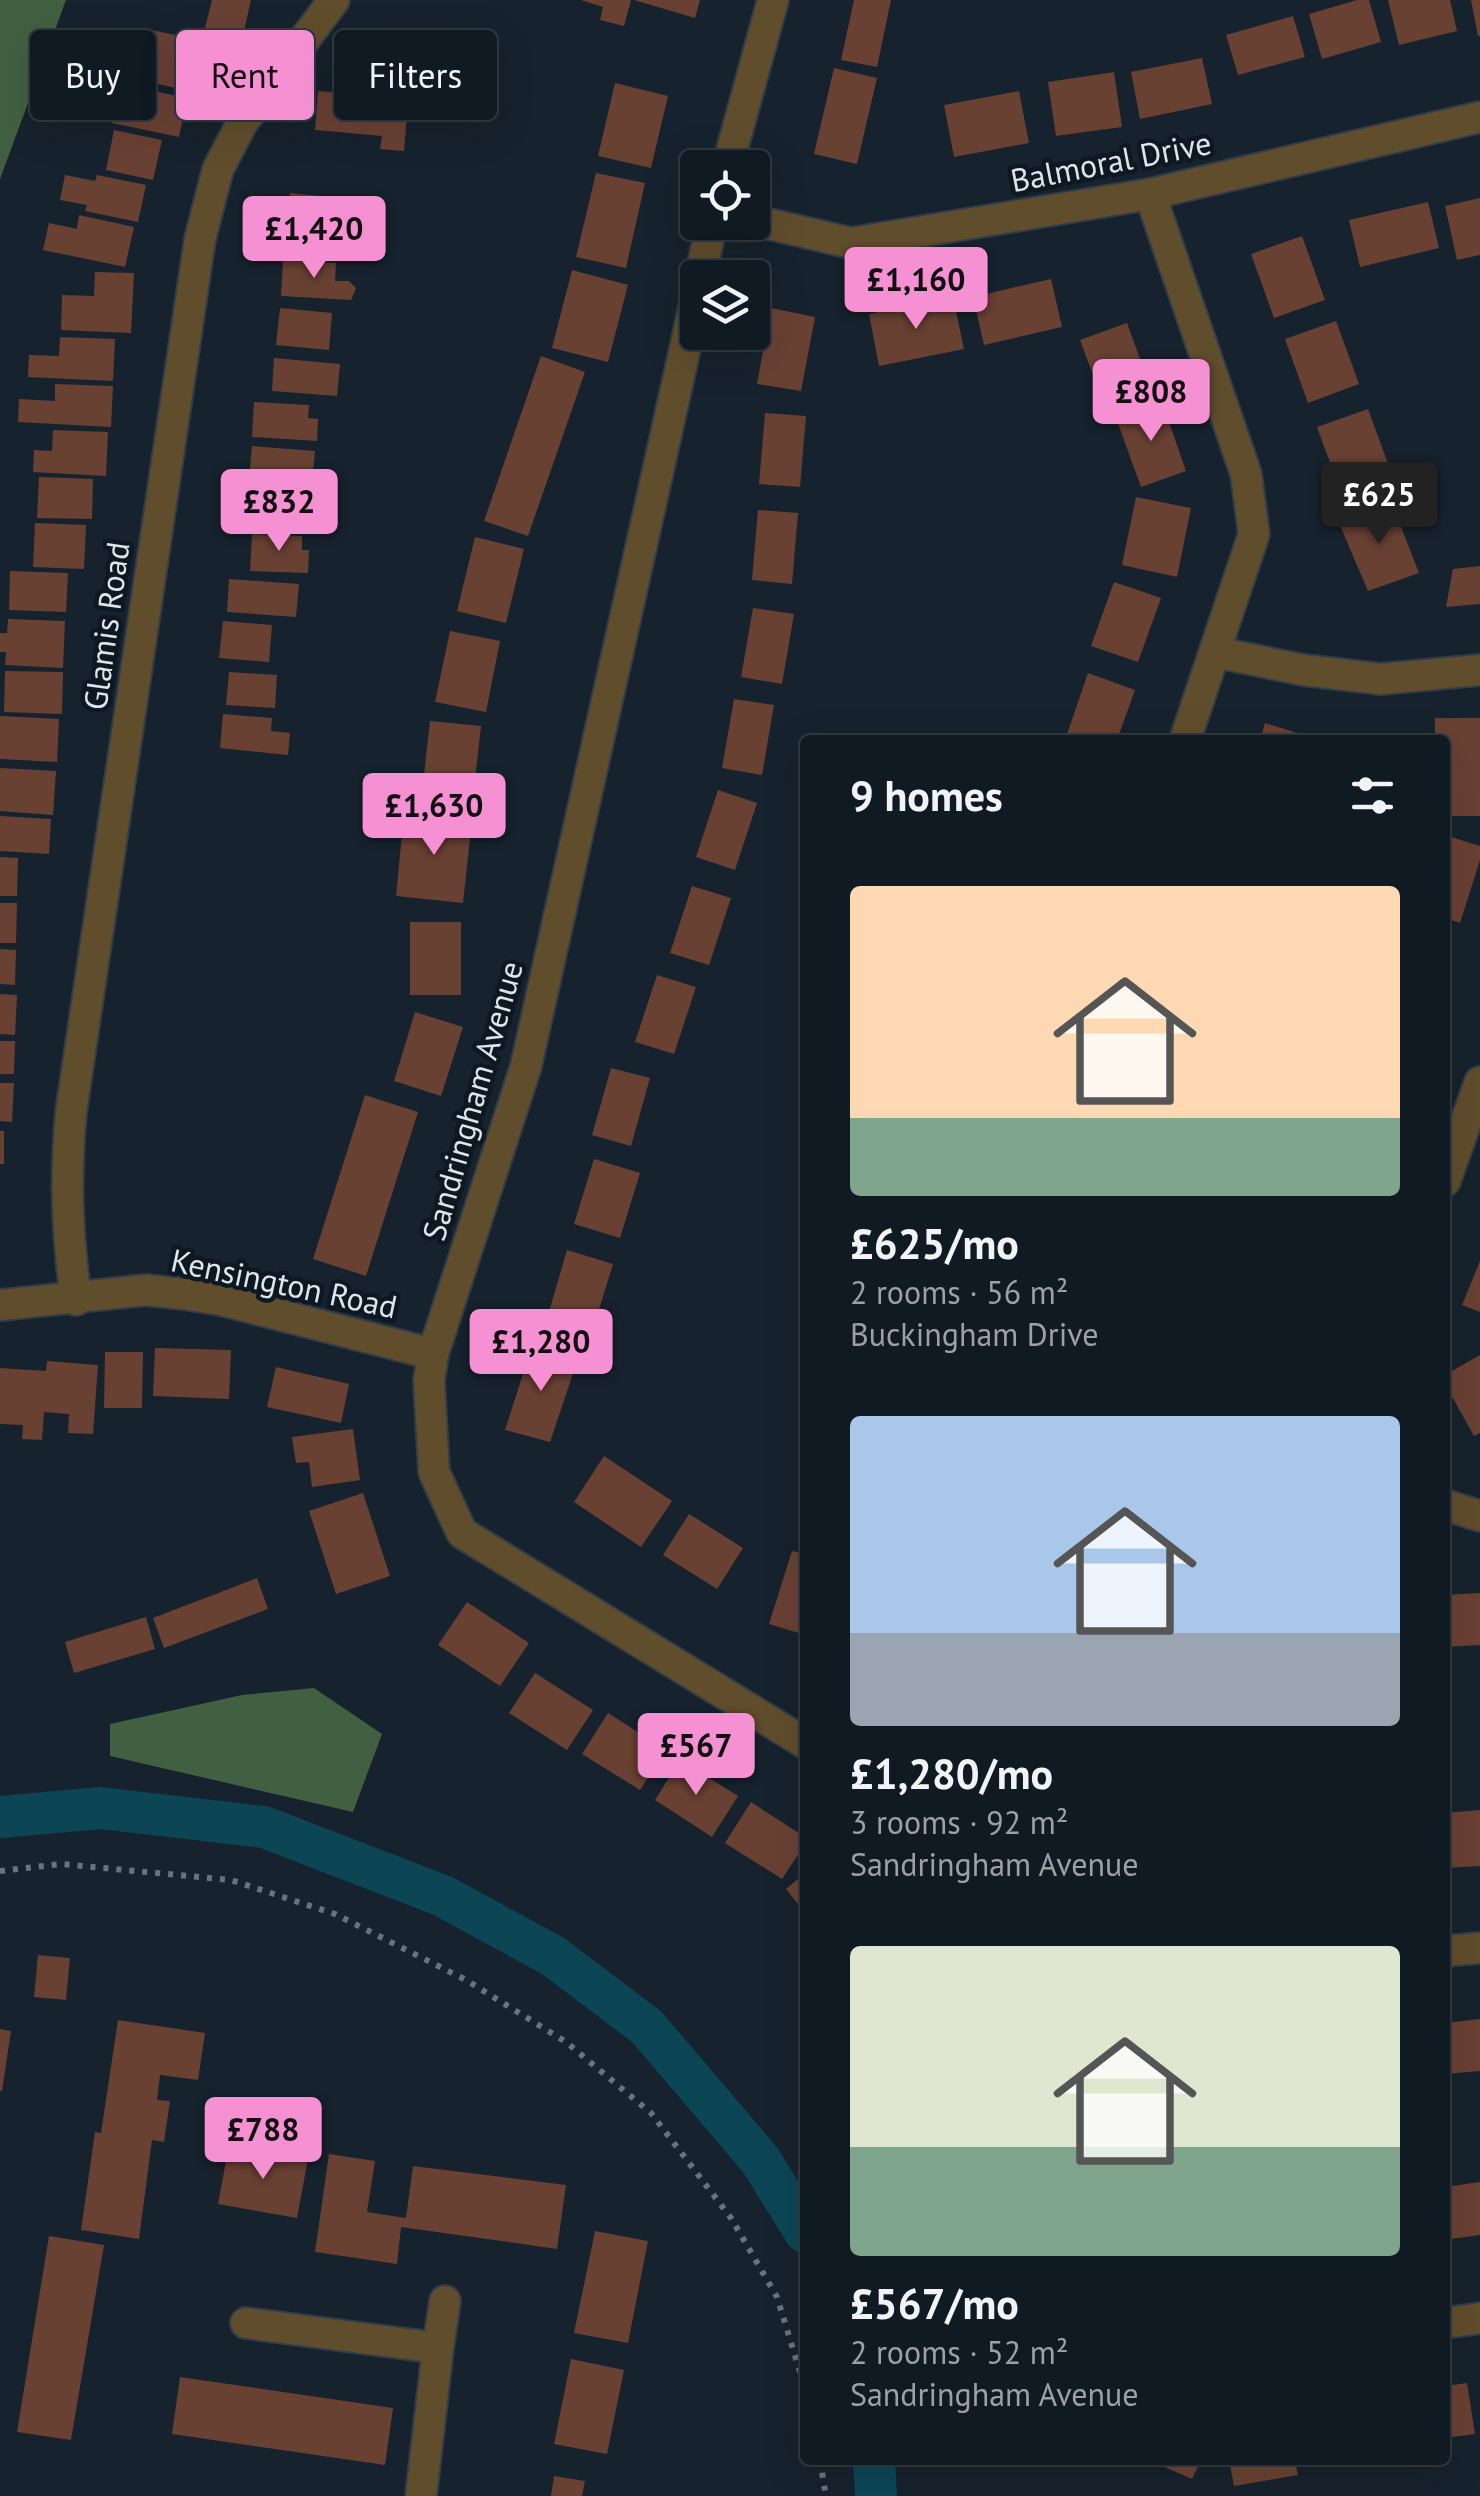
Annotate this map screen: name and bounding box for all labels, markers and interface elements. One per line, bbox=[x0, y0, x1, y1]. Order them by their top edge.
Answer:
chip: Buy bbox=[30, 30, 156, 120]
chip: Rent bbox=[176, 30, 314, 120]
chip: Filters bbox=[334, 30, 497, 120]
street label: Balmoral Drive bbox=[1007, 121, 1215, 201]
map controls bbox=[680, 150, 770, 350]
button: locate bbox=[680, 150, 770, 240]
pin: £1,420 bbox=[233, 196, 395, 281]
text: £1,420 bbox=[265, 207, 363, 249]
pin: £1,160 bbox=[835, 247, 997, 332]
text: £1,160 bbox=[867, 258, 965, 300]
button: layers bbox=[680, 260, 770, 350]
pin: £808 bbox=[1092, 359, 1210, 444]
text: £808 bbox=[1115, 370, 1187, 412]
pin: £625 bbox=[1320, 462, 1438, 547]
pin: £832 bbox=[220, 469, 338, 554]
text: £625 bbox=[1343, 473, 1415, 515]
text: £832 bbox=[243, 480, 315, 522]
street label: Glamis Road bbox=[73, 539, 139, 713]
text: 9 homes bbox=[850, 768, 1003, 823]
icon: filters bbox=[1345, 768, 1400, 823]
pin: £1,630 bbox=[353, 773, 515, 858]
text: £1,630 bbox=[385, 784, 483, 826]
icon: home bbox=[1035, 951, 1215, 1131]
street label: Sandringham Avenue bbox=[412, 956, 532, 1245]
text: £625/mo bbox=[850, 1216, 1019, 1271]
street label: Kensington Road bbox=[167, 1239, 401, 1327]
text: 2 rooms · 56 m² bbox=[850, 1271, 1068, 1313]
pin: £1,280 bbox=[460, 1309, 622, 1394]
text: Buckingham Drive bbox=[850, 1313, 1099, 1355]
text: £1,280 bbox=[492, 1320, 590, 1362]
icon: home bbox=[1035, 1481, 1215, 1661]
pin: £567 bbox=[637, 1713, 755, 1798]
text: £567 bbox=[660, 1724, 732, 1766]
text: £1,280/mo bbox=[850, 1746, 1053, 1801]
text: 3 rooms · 92 m² bbox=[850, 1801, 1068, 1843]
text: Sandringham Avenue bbox=[850, 1843, 1139, 1885]
icon: home bbox=[1035, 2011, 1215, 2191]
pin: £788 bbox=[204, 2097, 322, 2182]
text: £788 bbox=[227, 2108, 299, 2150]
text: £567/mo bbox=[850, 2276, 1019, 2331]
text: 2 rooms · 52 m² bbox=[850, 2331, 1068, 2373]
text: Sandringham Avenue bbox=[850, 2373, 1139, 2415]

